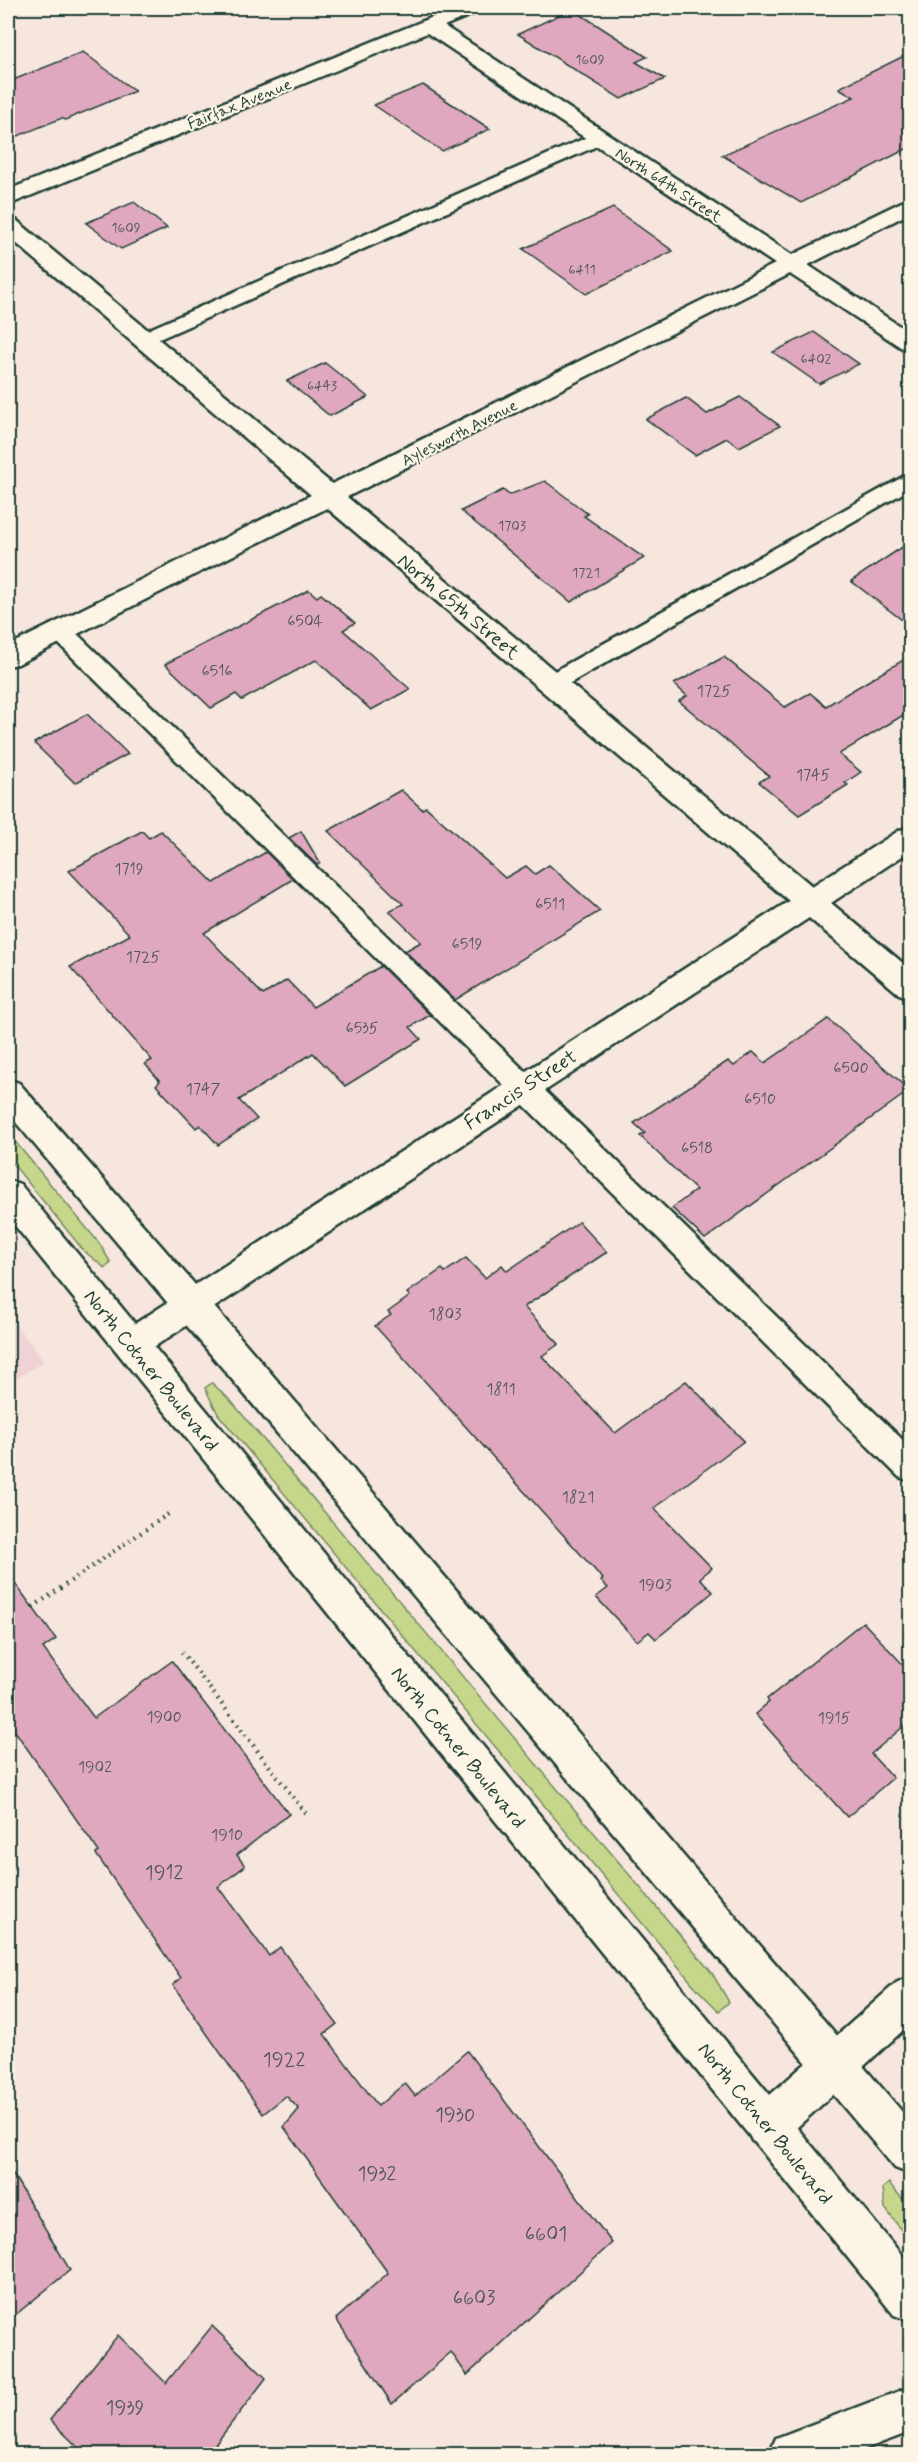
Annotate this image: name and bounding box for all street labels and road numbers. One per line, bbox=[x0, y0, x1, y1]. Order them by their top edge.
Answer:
street label: Fairfax Avenue bbox=[184, 74, 295, 135]
street label: North 64th Street bbox=[611, 143, 726, 228]
street label: Aylesworth Avenue bbox=[398, 395, 521, 472]
street label: North 65th Street bbox=[391, 548, 525, 667]
street label: Francis Street bbox=[459, 1044, 583, 1137]
street label: North Cotner Boulevard bbox=[77, 1284, 225, 1458]
street label: North Cotner Boulevard bbox=[384, 1661, 532, 1835]
street label: North Cotner Boulevard bbox=[691, 2037, 839, 2211]

